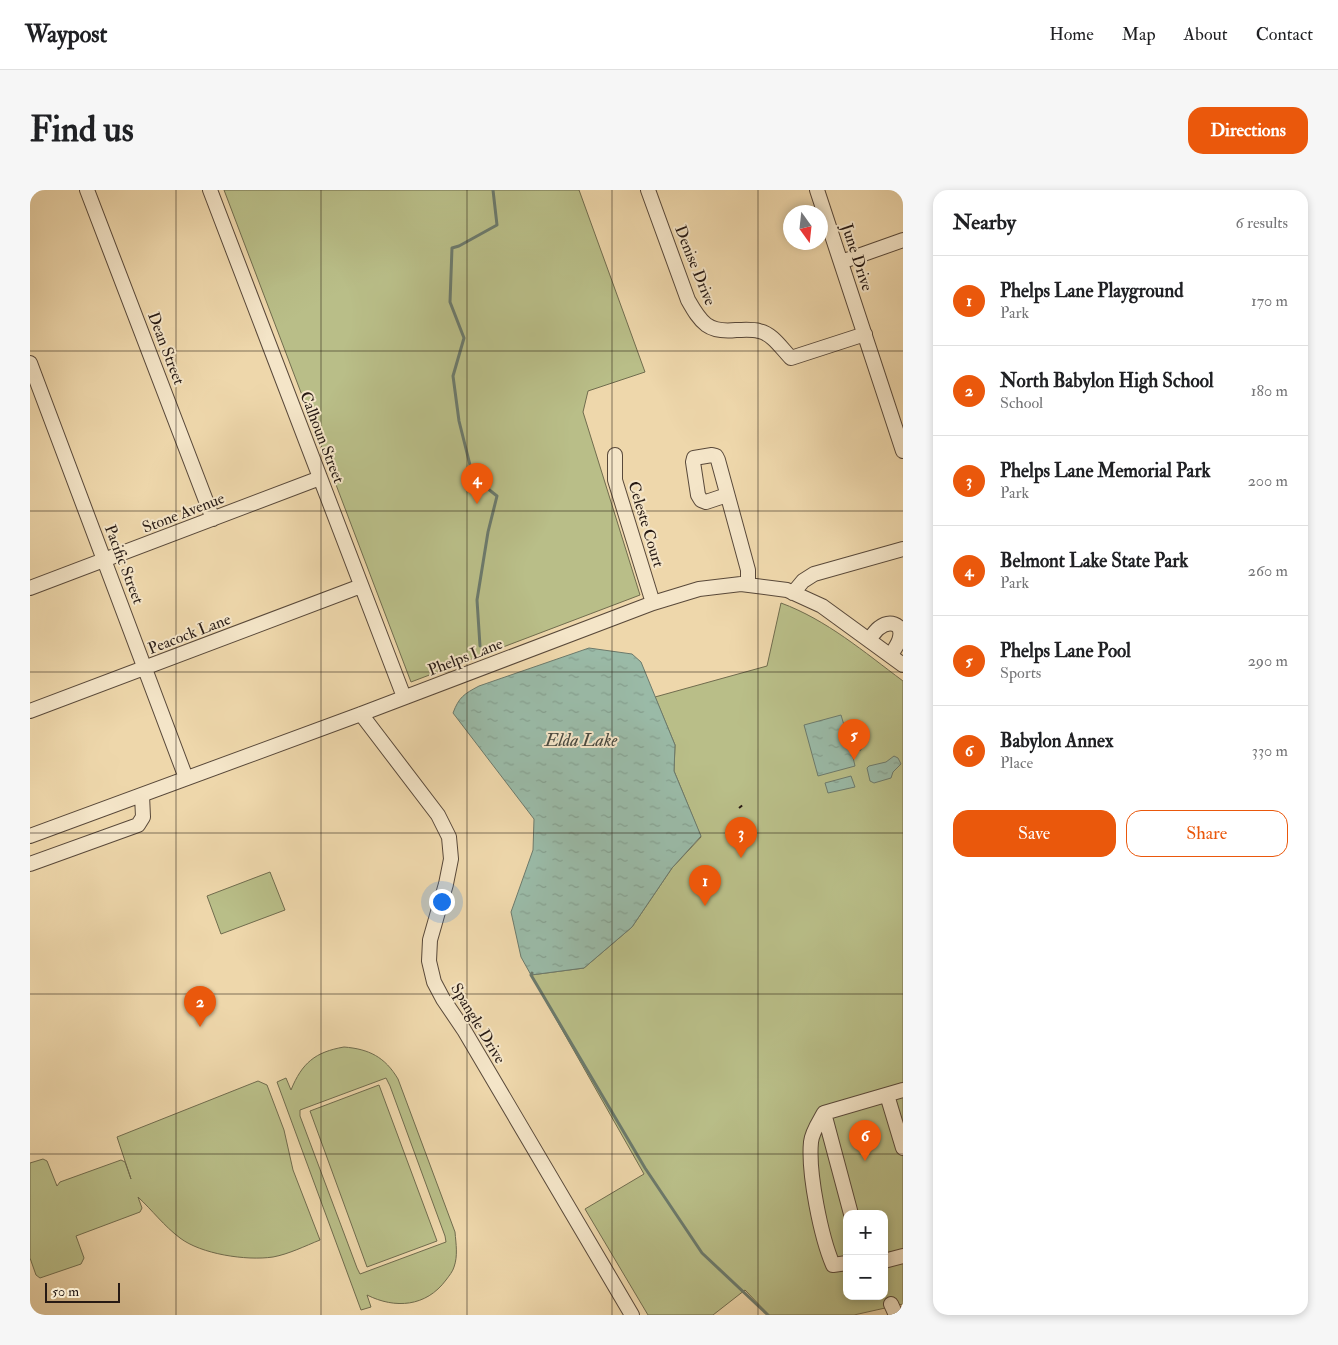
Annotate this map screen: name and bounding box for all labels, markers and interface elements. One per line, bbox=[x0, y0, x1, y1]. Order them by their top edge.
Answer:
text: Waypost bbox=[25, 19, 107, 50]
text: Home bbox=[1049, 23, 1094, 46]
text: Map bbox=[1122, 23, 1156, 46]
text: About bbox=[1184, 23, 1228, 46]
text: Contact bbox=[1256, 23, 1313, 46]
button: Directions bbox=[1188, 107, 1308, 154]
text: Find us bbox=[30, 108, 134, 152]
north arrow bbox=[783, 205, 828, 250]
text: Nearby bbox=[953, 209, 1016, 236]
text: 6 results bbox=[1236, 213, 1288, 233]
street label: June Drive bbox=[836, 220, 877, 294]
street label: Denise Drive bbox=[670, 222, 720, 309]
text: Phelps Lane Playground bbox=[1000, 279, 1184, 303]
text: 1 bbox=[966, 291, 972, 311]
text: 170 m bbox=[1251, 291, 1288, 311]
text: Park bbox=[1000, 303, 1029, 323]
street label: Dean Street bbox=[143, 309, 189, 388]
text: North Babylon High School bbox=[1000, 369, 1214, 393]
text: 2 bbox=[965, 381, 973, 401]
text: 180 m bbox=[1251, 381, 1288, 401]
street label: Calhoun Street bbox=[295, 389, 349, 486]
text: School bbox=[1000, 393, 1043, 413]
text: Phelps Lane Memorial Park bbox=[1000, 459, 1211, 483]
pin: 4 bbox=[461, 463, 493, 504]
text: 3 bbox=[966, 471, 972, 491]
text: 200 m bbox=[1248, 471, 1288, 491]
street label: Celeste Court bbox=[624, 479, 669, 570]
text: Park bbox=[1000, 483, 1029, 503]
street label: Stone Avenue bbox=[139, 488, 228, 538]
street label: Pacific Street bbox=[100, 522, 148, 607]
text: Belmont Lake State Park bbox=[1000, 549, 1188, 573]
text: 4 bbox=[965, 561, 973, 581]
text: 260 m bbox=[1248, 561, 1288, 581]
text: Park bbox=[1000, 573, 1029, 593]
street label: Peacock Lane bbox=[145, 609, 234, 659]
street label: Phelps Lane bbox=[425, 633, 506, 681]
text: Phelps Lane Pool bbox=[1000, 639, 1131, 663]
text: 5 bbox=[965, 651, 973, 671]
text: 290 m bbox=[1248, 651, 1288, 671]
text: Sports bbox=[1000, 663, 1041, 683]
pin: 5 bbox=[838, 719, 870, 760]
water label: Elda Lake bbox=[544, 729, 618, 752]
text: Babylon Annex bbox=[1000, 729, 1114, 753]
text: 6 bbox=[965, 741, 973, 761]
text: 330 m bbox=[1252, 741, 1288, 761]
text: Place bbox=[1000, 753, 1033, 773]
button: Save bbox=[953, 810, 1116, 857]
button: Share bbox=[1126, 810, 1288, 857]
pin: 3 bbox=[725, 817, 757, 858]
pin: 1 bbox=[689, 865, 721, 906]
your location bbox=[429, 889, 455, 915]
street label: Spangle Drive bbox=[445, 980, 510, 1068]
pin: 2 bbox=[184, 986, 216, 1027]
pin: 6 bbox=[849, 1120, 881, 1161]
map controls bbox=[843, 1210, 888, 1300]
button: + bbox=[843, 1210, 888, 1255]
button: − bbox=[843, 1255, 888, 1300]
scale bar bbox=[45, 1280, 120, 1303]
text: 50 m bbox=[52, 1283, 79, 1300]

